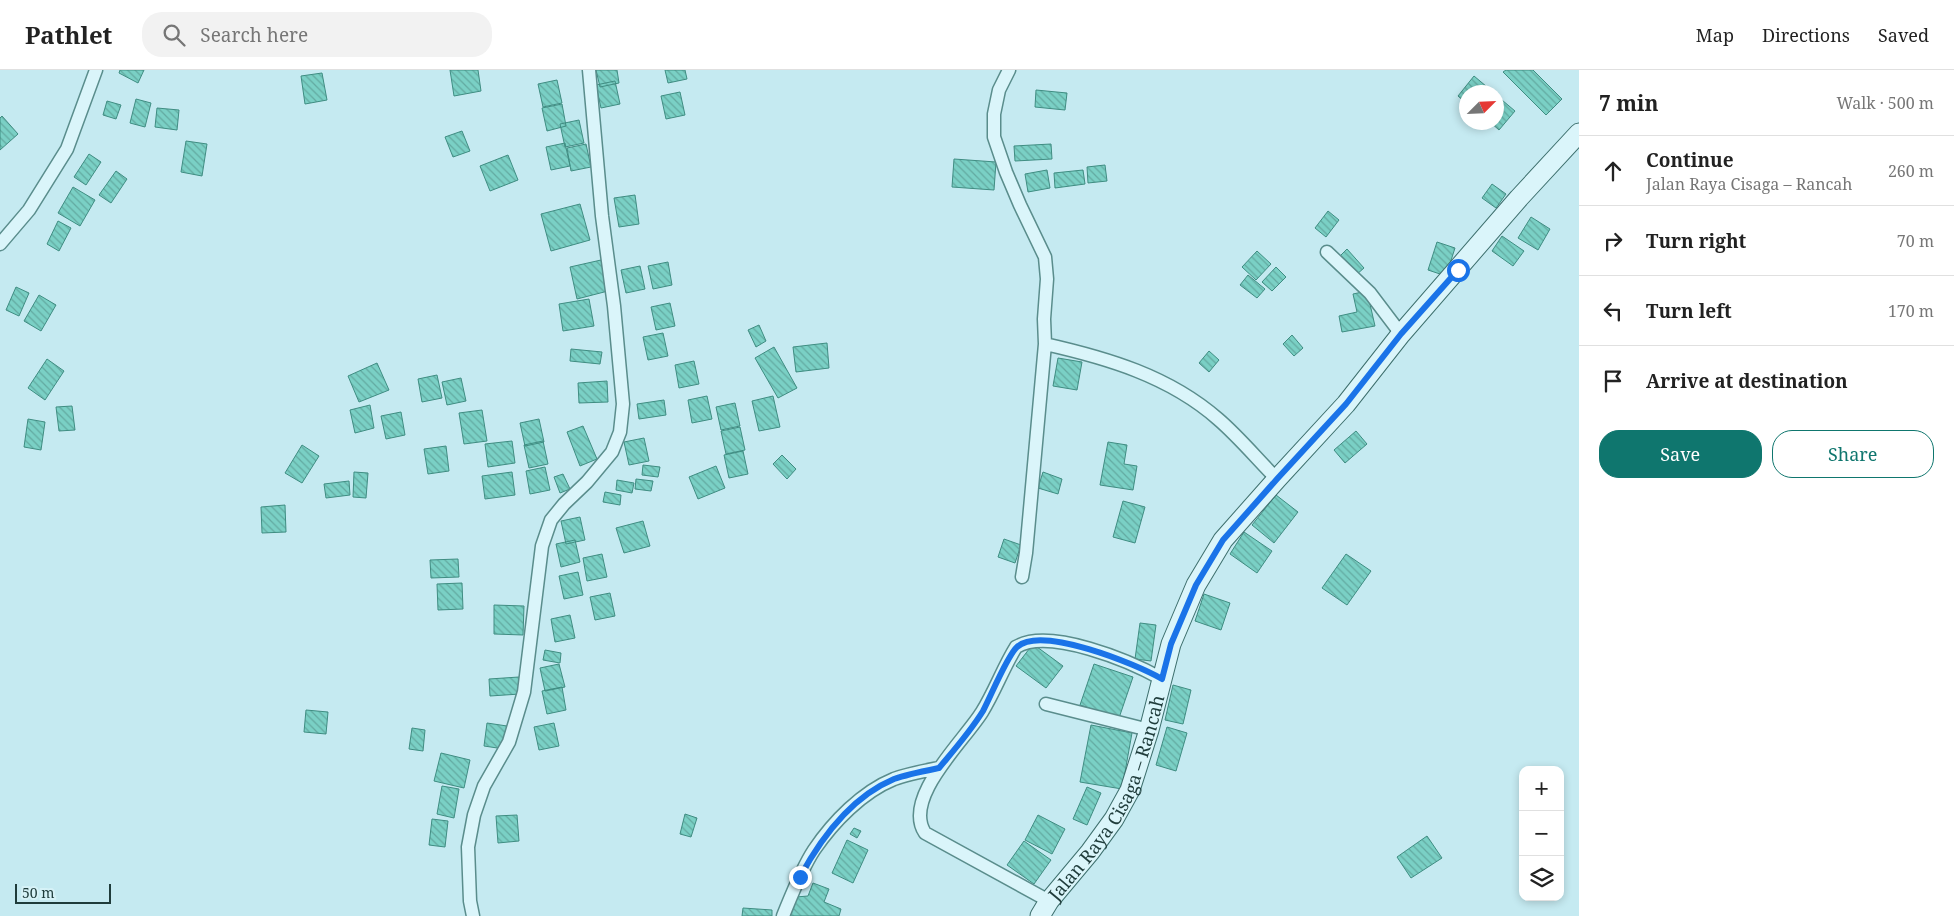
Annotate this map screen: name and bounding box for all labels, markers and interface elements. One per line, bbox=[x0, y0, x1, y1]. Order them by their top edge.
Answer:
search box bbox=[142, 12, 492, 57]
text: Pathlet bbox=[25, 18, 112, 51]
icon: search bbox=[160, 21, 188, 49]
text: Search here bbox=[200, 22, 308, 48]
text: Map bbox=[1696, 23, 1734, 47]
text: Directions bbox=[1762, 23, 1850, 47]
text: Saved bbox=[1878, 23, 1929, 47]
north arrow bbox=[1459, 85, 1504, 130]
text: 7 min bbox=[1599, 89, 1658, 117]
text: Walk · 500 m bbox=[1837, 92, 1934, 114]
text: Continue bbox=[1646, 147, 1734, 173]
icon: ahead bbox=[1599, 157, 1627, 185]
text: 260 m bbox=[1888, 160, 1934, 182]
text: Jalan Raya Cisaga – Rancah bbox=[1646, 173, 1853, 195]
icon: right bbox=[1599, 227, 1627, 255]
text: Turn right bbox=[1646, 228, 1746, 254]
text: 70 m bbox=[1897, 230, 1934, 252]
route start bbox=[1447, 259, 1470, 282]
icon: left bbox=[1599, 297, 1627, 325]
text: Turn left bbox=[1646, 298, 1732, 324]
text: 170 m bbox=[1888, 300, 1934, 322]
icon: arrive bbox=[1599, 367, 1627, 395]
text: Arrive at destination bbox=[1646, 368, 1848, 394]
button: Save bbox=[1599, 430, 1762, 478]
button: Share bbox=[1772, 430, 1934, 478]
street label: Jalan Raya Cisaga – Rancah bbox=[1042, 692, 1170, 906]
map controls bbox=[1519, 766, 1564, 901]
button: + bbox=[1519, 766, 1564, 811]
button: − bbox=[1519, 811, 1564, 856]
button: layers bbox=[1519, 856, 1564, 901]
route end bbox=[789, 866, 812, 889]
scale bar bbox=[15, 881, 111, 904]
text: 50 m bbox=[22, 883, 55, 902]

